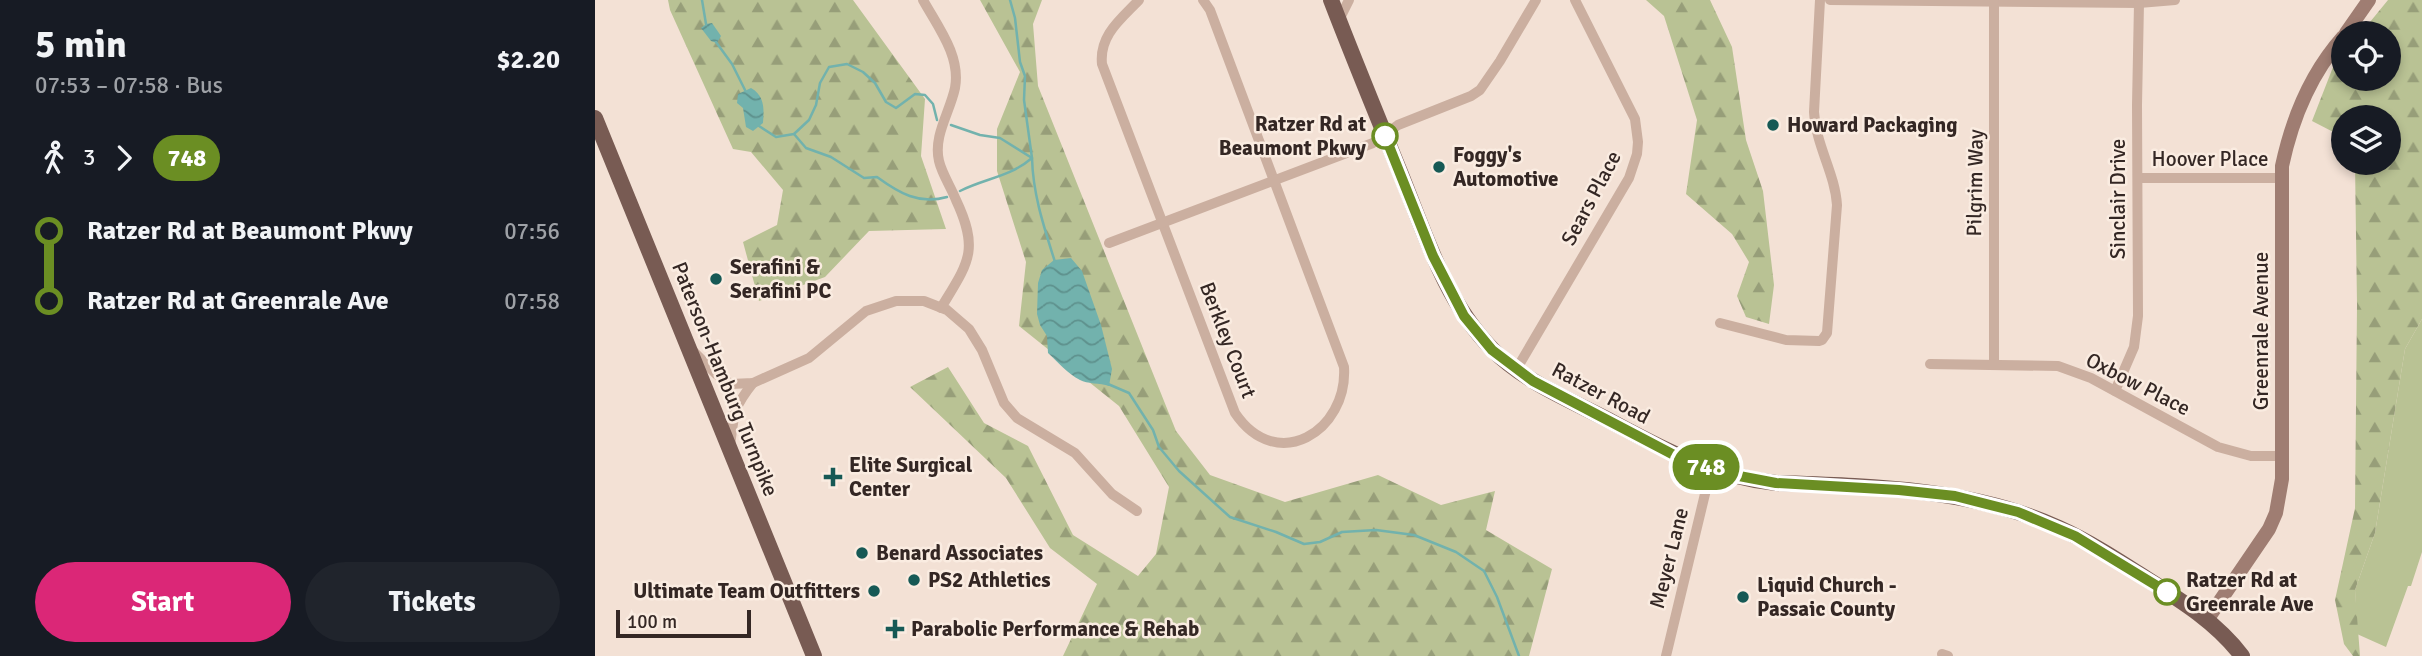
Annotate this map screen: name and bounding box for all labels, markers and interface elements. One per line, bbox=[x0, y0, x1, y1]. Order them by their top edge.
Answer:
text: 5 min bbox=[35, 21, 127, 68]
map controls bbox=[2331, 21, 2401, 175]
button: locate bbox=[2331, 21, 2401, 91]
text: $2.20 bbox=[496, 44, 560, 76]
text: 07:53 – 07:58 · Bus bbox=[35, 71, 223, 100]
button: layers bbox=[2331, 105, 2401, 175]
place label: Ratzer Rd at Beaumont Pkwy bbox=[1219, 111, 1367, 161]
place label: Howard Packaging bbox=[1787, 112, 1957, 138]
marker: Howard Packaging bbox=[1765, 117, 1781, 133]
marker: Ratzer Rd at Beaumont Pkwy bbox=[1372, 123, 1398, 149]
street label: Pilgrim Way bbox=[1961, 129, 1989, 237]
icon: walk bbox=[35, 139, 73, 177]
icon: forward bbox=[105, 139, 143, 177]
street label: Sinclair Drive bbox=[2105, 139, 2131, 259]
place label: Foggy's Automotive bbox=[1453, 142, 1559, 192]
text: 3 bbox=[83, 143, 95, 172]
text: 748 bbox=[167, 143, 206, 173]
street label: Sears Place bbox=[1555, 146, 1627, 250]
street label: Hoover Place bbox=[2152, 146, 2268, 172]
marker: Foggy's Automotive bbox=[1431, 159, 1447, 175]
text: Ratzer Rd at Beaumont Pkwy bbox=[87, 215, 413, 247]
text: 07:56 bbox=[504, 217, 560, 246]
street label: Greenrale Avenue bbox=[2248, 252, 2274, 410]
place label: Serafini & Serafini PC bbox=[730, 254, 831, 304]
street label: Paterson-Hamburg Turnpike bbox=[666, 258, 784, 500]
marker: Serafini & Serafini PC bbox=[708, 271, 724, 287]
street label: Berkley Court bbox=[1194, 278, 1262, 402]
text: Ratzer Rd at Greenrale Ave bbox=[87, 285, 389, 317]
text: 07:58 bbox=[504, 287, 560, 316]
street label: Oxbow Place bbox=[2081, 347, 2195, 421]
street label: Ratzer Road bbox=[1547, 356, 1655, 430]
line badge: 748 bbox=[1666, 444, 1746, 490]
place label: Elite Surgical Center bbox=[849, 452, 973, 502]
text: 748 bbox=[1687, 452, 1725, 482]
marker: Elite Surgical Center bbox=[823, 467, 843, 487]
street label: Meyer Lane bbox=[1644, 505, 1694, 611]
place label: Benard Associates bbox=[876, 540, 1043, 566]
marker: Benard Associates bbox=[854, 545, 870, 561]
button: Start bbox=[35, 562, 291, 642]
button: Tickets bbox=[305, 562, 560, 642]
place label: PS2 Athletics bbox=[928, 567, 1050, 593]
place label: Ratzer Rd at Greenrale Ave bbox=[2186, 567, 2314, 617]
marker: PS2 Athletics bbox=[906, 572, 922, 588]
place label: Liquid Church - Passaic County bbox=[1757, 572, 1897, 622]
place label: Ultimate Team Outfitters bbox=[633, 578, 860, 604]
marker: Ratzer Rd at Greenrale Ave bbox=[2154, 579, 2180, 605]
marker: Ultimate Team Outfitters bbox=[866, 583, 882, 599]
marker: Liquid Church - Passaic County bbox=[1735, 589, 1751, 605]
scale bar bbox=[616, 607, 751, 639]
text: 100 m bbox=[627, 610, 677, 634]
place label: Parabolic Performance & Rehab bbox=[911, 616, 1199, 642]
marker: Parabolic Performance & Rehab bbox=[885, 619, 905, 639]

